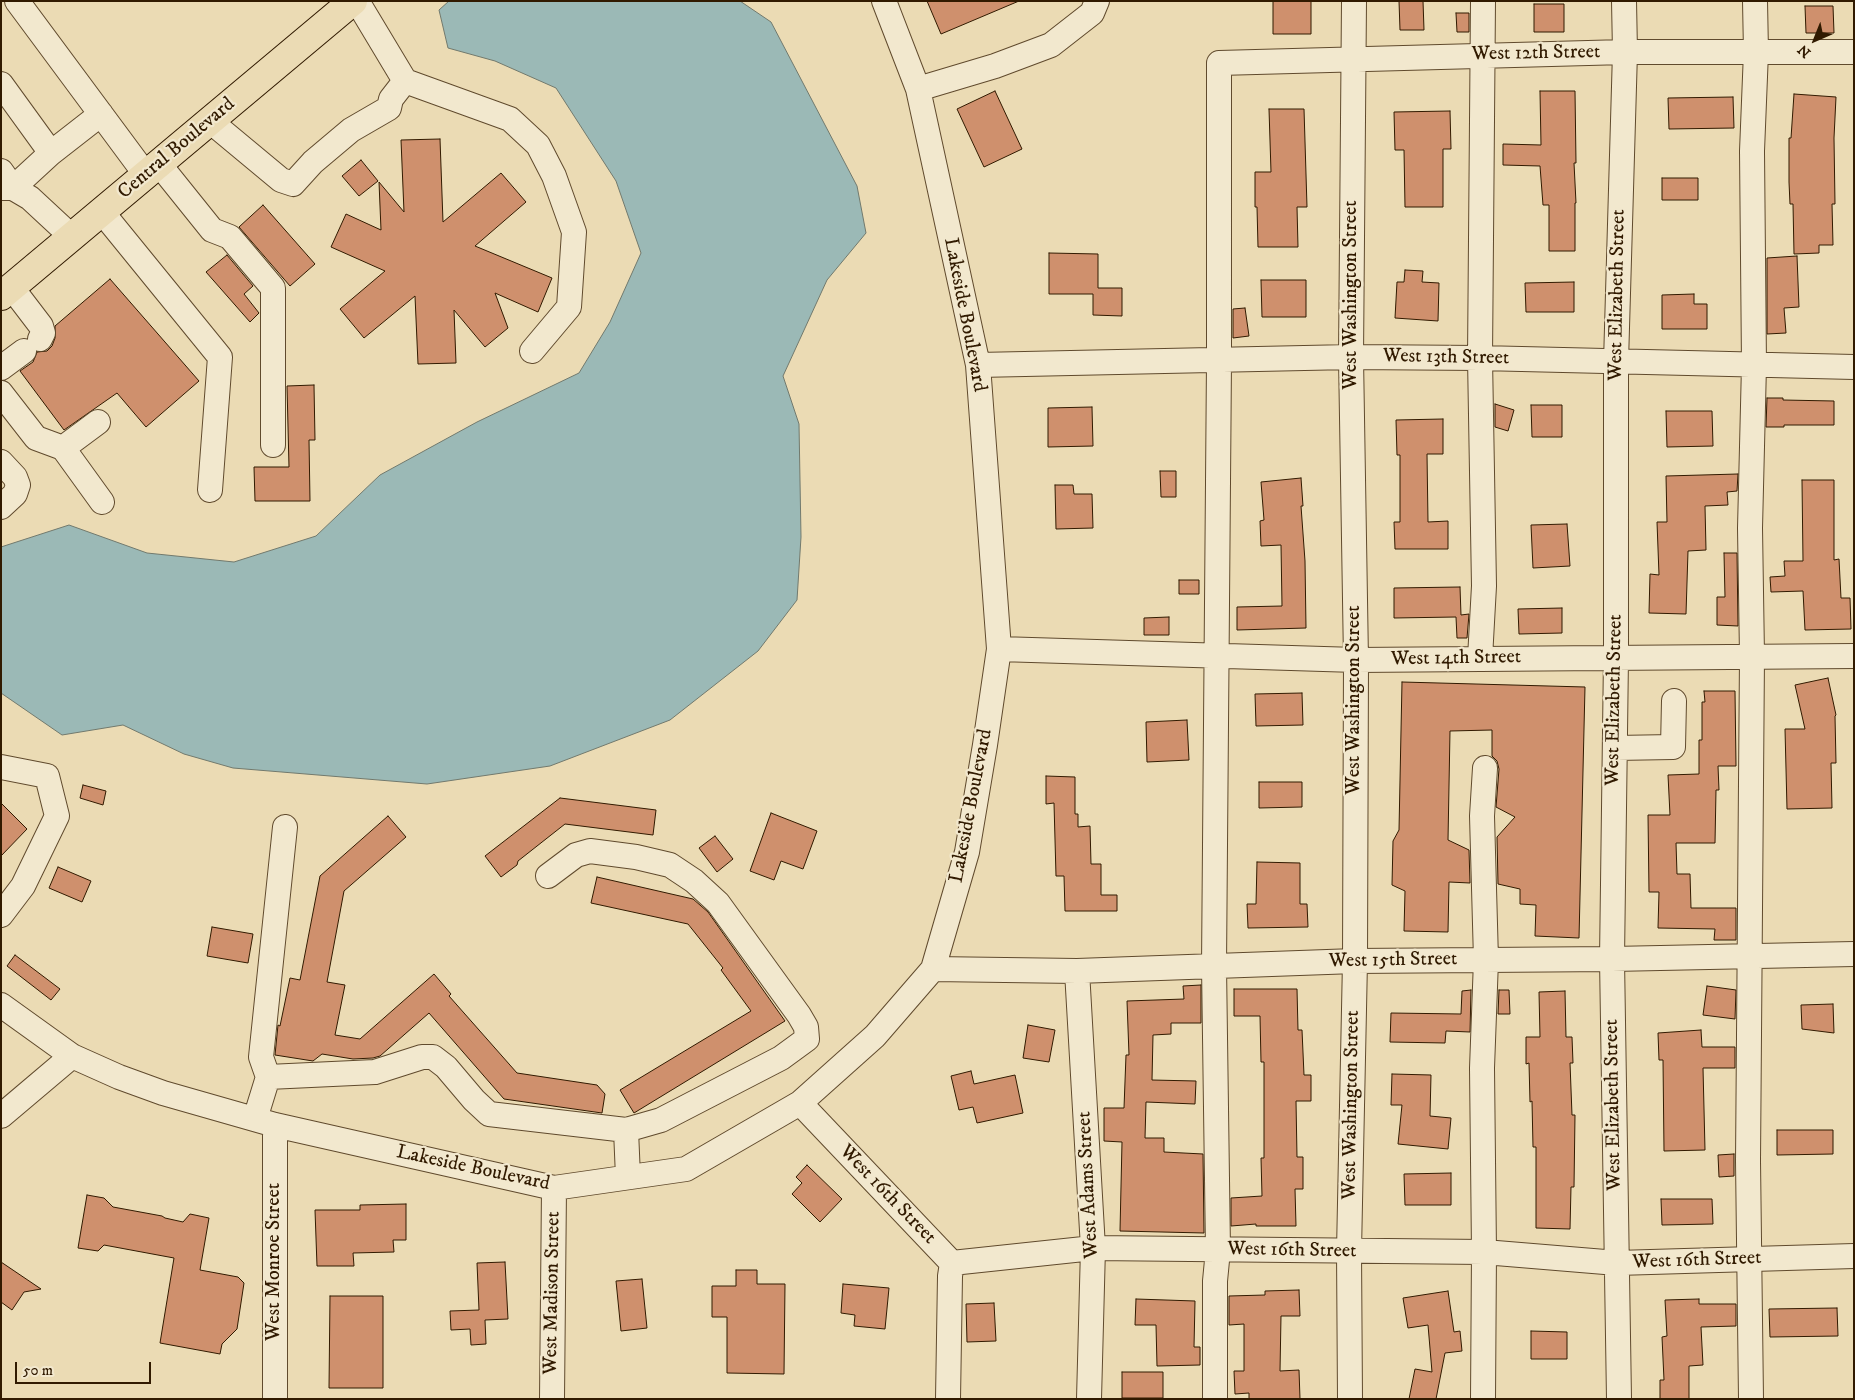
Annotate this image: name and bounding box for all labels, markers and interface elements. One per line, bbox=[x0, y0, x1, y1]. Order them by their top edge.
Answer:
north arrow bbox=[1790, 15, 1840, 65]
text: N bbox=[1794, 40, 1815, 61]
street label: West 12th Street bbox=[1471, 41, 1601, 67]
street label: Central Boulevard bbox=[114, 93, 240, 205]
street label: West Washington Street bbox=[1340, 200, 1364, 390]
street label: West Elizabeth Street bbox=[1605, 209, 1631, 381]
street label: Lakeside Boulevard bbox=[937, 236, 991, 394]
street label: West 13th Street bbox=[1383, 345, 1509, 371]
street label: West Washington Street bbox=[1343, 605, 1367, 795]
street label: West Elizabeth Street bbox=[1602, 614, 1628, 786]
street label: West 14th Street bbox=[1391, 646, 1521, 672]
street label: Lakeside Boulevard bbox=[945, 727, 999, 885]
street label: West 15th Street bbox=[1328, 948, 1458, 974]
street label: West Washington Street bbox=[1338, 1010, 1366, 1200]
street label: West Elizabeth Street bbox=[1601, 1019, 1627, 1191]
street label: West Adams Street bbox=[1073, 1111, 1105, 1259]
street label: West 16th Street bbox=[834, 1140, 940, 1250]
street label: Lakeside Boulevard bbox=[394, 1141, 552, 1197]
street label: West Monroe Street bbox=[263, 1183, 287, 1341]
street label: West Madison Street bbox=[540, 1211, 566, 1375]
street label: West 16th Street bbox=[1227, 1238, 1357, 1264]
street label: West 16th Street bbox=[1632, 1247, 1762, 1275]
scale bar bbox=[18, 1352, 154, 1384]
text: 50 m bbox=[23, 1361, 53, 1380]

